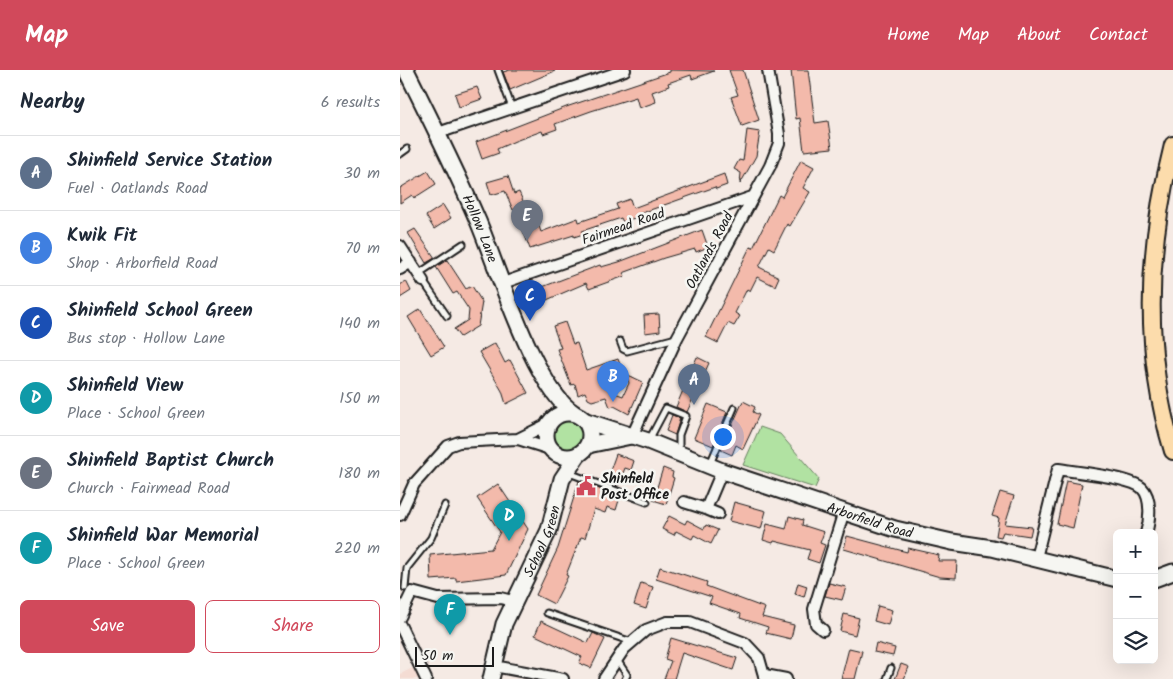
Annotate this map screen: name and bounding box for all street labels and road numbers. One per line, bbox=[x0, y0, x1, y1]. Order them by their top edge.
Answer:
street label: Hollow Lane bbox=[456, 191, 503, 267]
street label: Fairmead Road bbox=[579, 202, 669, 251]
street label: Oatlands Road bbox=[680, 207, 740, 293]
street label: Arborfield Road bbox=[824, 497, 916, 545]
street label: School Green bbox=[518, 503, 567, 581]

